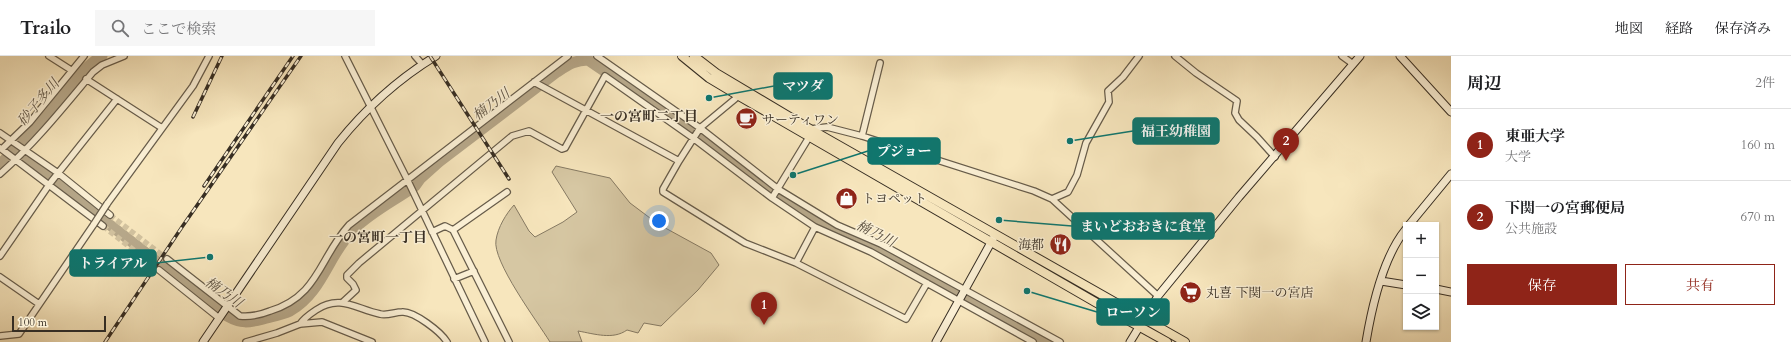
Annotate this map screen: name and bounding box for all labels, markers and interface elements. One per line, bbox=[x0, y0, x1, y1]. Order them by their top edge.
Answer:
search box bbox=[95, 10, 375, 46]
text: Trailo bbox=[20, 15, 71, 41]
icon: search bbox=[109, 17, 131, 39]
text: ここで検索 bbox=[141, 19, 216, 39]
text: 地図 bbox=[1615, 19, 1643, 38]
text: 経路 bbox=[1665, 19, 1693, 38]
text: 保存済み bbox=[1715, 19, 1771, 38]
text: 周辺 bbox=[1467, 72, 1501, 95]
water label: 砂子多川 bbox=[13, 73, 65, 130]
callout: マツダ bbox=[774, 73, 832, 99]
text: 2件 bbox=[1755, 74, 1775, 92]
text: マツダ bbox=[782, 77, 824, 96]
water label: 楠乃川 bbox=[469, 83, 515, 125]
cafe icon: サーティワン bbox=[733, 106, 759, 132]
district label: 一の宮町二丁目 bbox=[600, 107, 698, 126]
place label: サーティワン bbox=[762, 111, 839, 129]
callout: 福王幼稚園 bbox=[1133, 118, 1219, 144]
text: 福王幼稚園 bbox=[1141, 122, 1211, 141]
text: 東亜大学 bbox=[1505, 126, 1565, 146]
pin: 2 bbox=[1273, 128, 1299, 161]
text: 1 bbox=[1477, 136, 1483, 154]
text: 160 m bbox=[1741, 136, 1775, 154]
callout: プジョー bbox=[868, 138, 940, 164]
text: プジョー bbox=[876, 142, 932, 161]
text: 大学 bbox=[1505, 148, 1531, 166]
shop icon: トヨペット bbox=[833, 185, 859, 211]
place label: トヨペット bbox=[862, 190, 927, 208]
text: 下関一の宮郵便局 bbox=[1505, 198, 1625, 218]
text: 2 bbox=[1477, 208, 1483, 226]
text: 670 m bbox=[1741, 208, 1775, 226]
your location bbox=[649, 211, 669, 231]
callout: まいどおおきに食堂 bbox=[1072, 213, 1214, 239]
water label: 楠乃川 bbox=[853, 215, 901, 252]
text: まいどおおきに食堂 bbox=[1080, 217, 1206, 236]
text: 公共施設 bbox=[1505, 220, 1557, 238]
map controls bbox=[1403, 222, 1439, 330]
button: + bbox=[1403, 222, 1439, 258]
district label: 一の宮町一丁目 bbox=[329, 228, 427, 247]
restaurant icon: 海都 bbox=[1047, 231, 1073, 257]
place label: 海都 bbox=[1018, 236, 1044, 254]
callout: トライアル bbox=[70, 250, 156, 276]
text: トライアル bbox=[79, 254, 147, 273]
button: − bbox=[1403, 258, 1439, 294]
button: 保存 bbox=[1467, 264, 1617, 305]
button: 共有 bbox=[1625, 264, 1775, 305]
water label: 楠乃川 bbox=[201, 273, 248, 313]
supermarket icon: 丸喜 下関一の宮店 bbox=[1177, 279, 1203, 305]
place label: 丸喜 下関一の宮店 bbox=[1206, 284, 1314, 302]
pin: 1 bbox=[751, 292, 777, 325]
button: layers bbox=[1403, 294, 1439, 330]
callout: ローソン bbox=[1097, 299, 1169, 325]
text: ローソン bbox=[1105, 303, 1161, 322]
scale bar bbox=[12, 314, 106, 333]
text: 100 m bbox=[18, 315, 47, 330]

